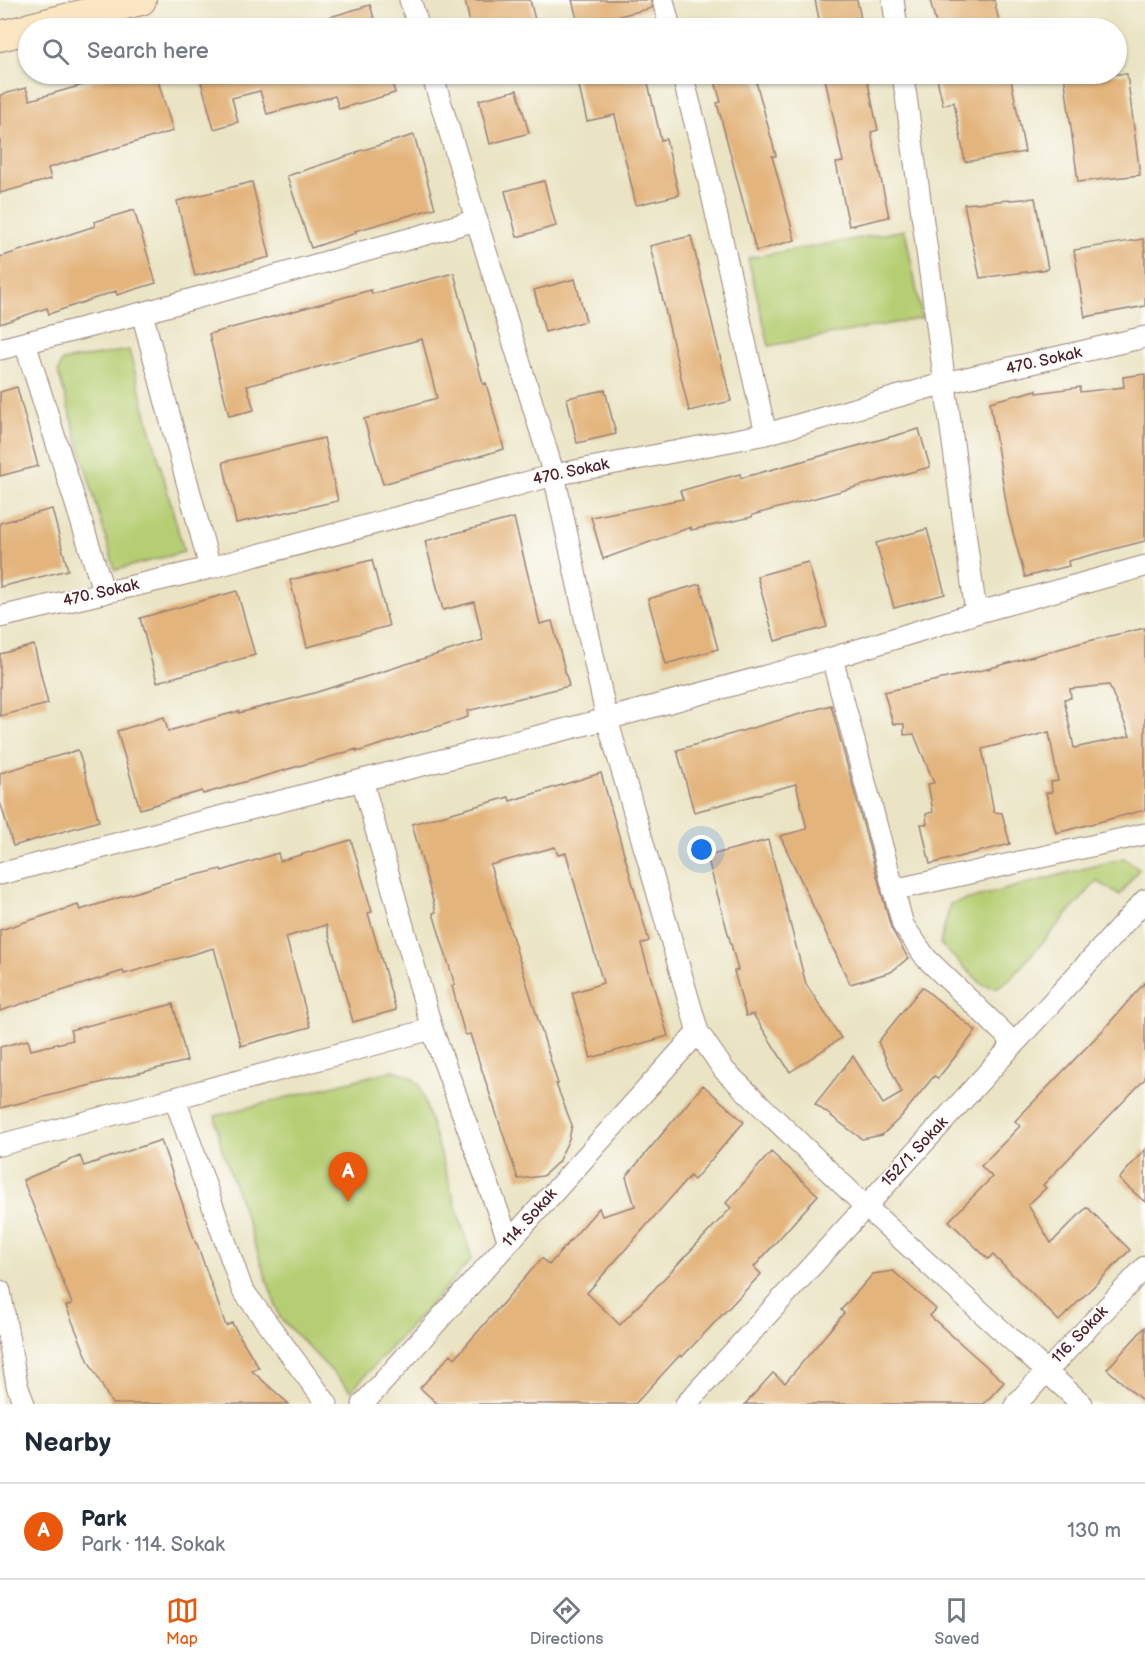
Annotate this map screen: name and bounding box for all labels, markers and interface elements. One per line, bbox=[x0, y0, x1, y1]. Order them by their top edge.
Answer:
search box bbox=[18, 18, 1127, 84]
icon: search bbox=[39, 35, 72, 68]
text: Search here bbox=[87, 38, 209, 65]
street label: 470. Sokak bbox=[1004, 343, 1084, 379]
street label: 470. Sokak bbox=[531, 455, 611, 489]
street label: 470. Sokak bbox=[61, 575, 141, 611]
your location bbox=[687, 835, 716, 864]
street label: 152/1. Sokak bbox=[878, 1113, 952, 1191]
pin: A bbox=[328, 1152, 368, 1202]
street label: 114. Sokak bbox=[499, 1185, 561, 1251]
street label: 116. Sokak bbox=[1048, 1302, 1112, 1368]
text: Nearby bbox=[24, 1428, 111, 1459]
text: Park bbox=[81, 1506, 127, 1533]
text: A bbox=[37, 1519, 50, 1543]
text: 130 m bbox=[1067, 1519, 1121, 1543]
text: Park · 114. Sokak bbox=[81, 1533, 225, 1557]
tab: Map bbox=[166, 1594, 199, 1649]
tab: Directions bbox=[530, 1594, 603, 1649]
tab: Saved bbox=[934, 1594, 979, 1649]

